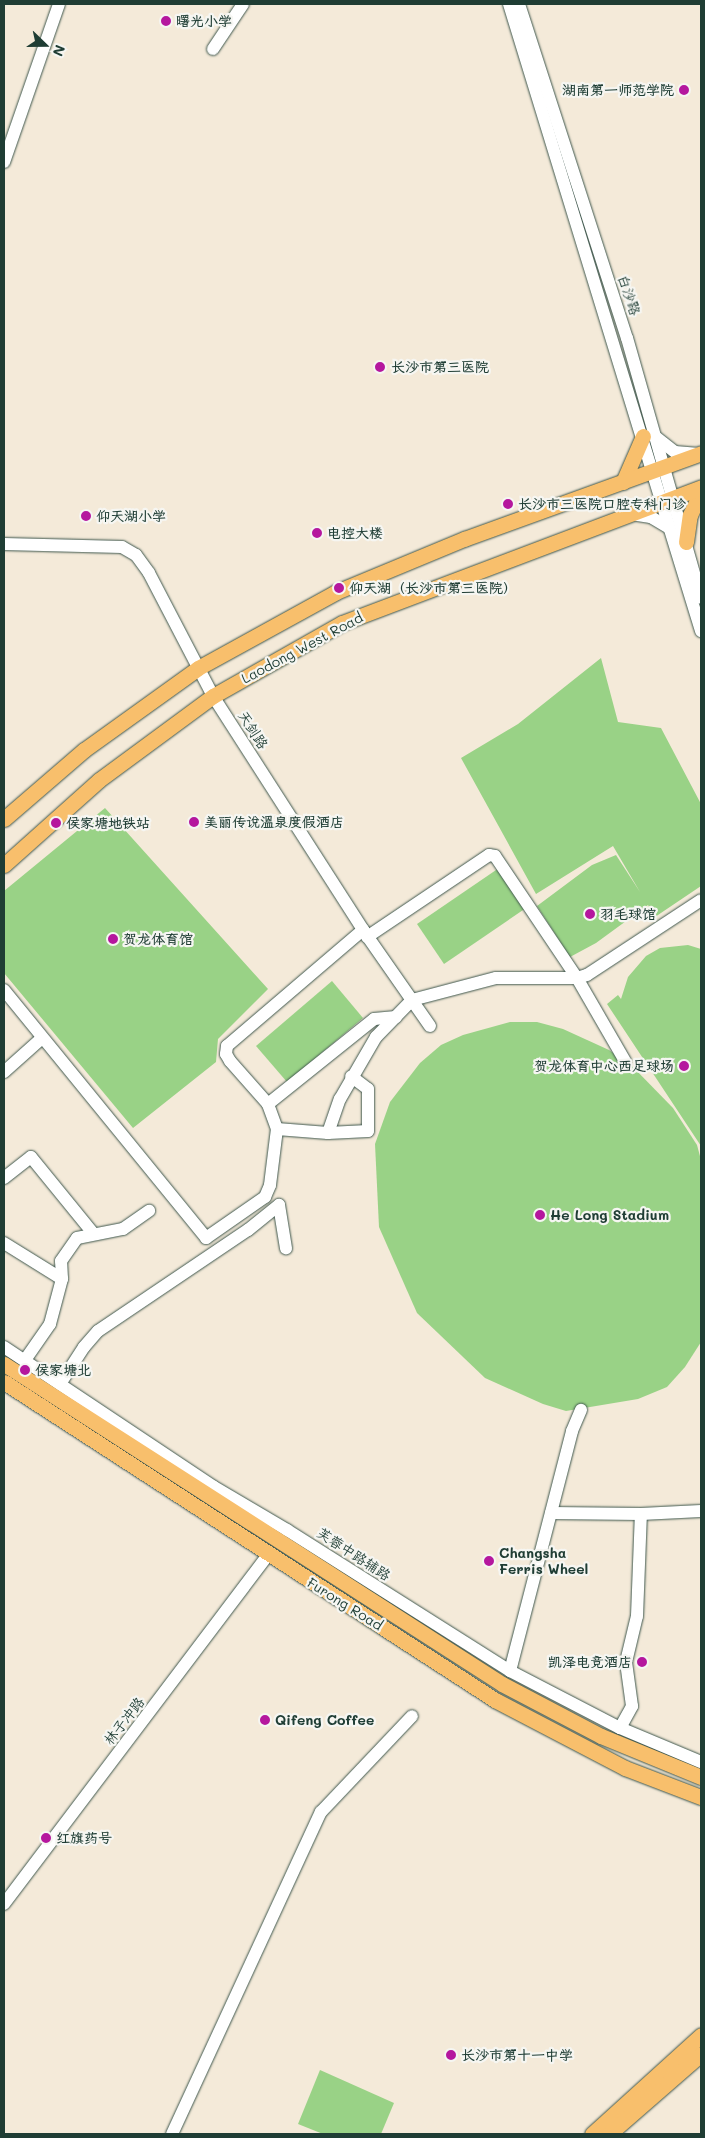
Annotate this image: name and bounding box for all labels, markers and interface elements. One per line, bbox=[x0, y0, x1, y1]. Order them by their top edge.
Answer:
place label: 曙光小学 bbox=[176, 13, 232, 29]
marker: 曙光小学 bbox=[160, 15, 172, 27]
north arrow bbox=[20, 20, 70, 70]
text: N bbox=[49, 42, 70, 59]
place label: 湖南第一师范学院 bbox=[562, 82, 674, 98]
marker: 湖南第一师范学院 bbox=[678, 84, 690, 96]
street label: 白沙路 bbox=[614, 272, 644, 318]
place label: 长沙市第三医院 bbox=[391, 359, 489, 375]
marker: 长沙市第三医院 bbox=[373, 360, 387, 374]
place label: 长沙市三医院口腔专科门诊 bbox=[518, 496, 686, 512]
marker: 长沙市三医院口腔专科门诊 bbox=[502, 498, 514, 510]
place label: 仰天湖小学 bbox=[96, 508, 166, 524]
marker: 仰天湖小学 bbox=[80, 510, 92, 522]
place label: 电控大楼 bbox=[327, 525, 383, 541]
marker: 电控大楼 bbox=[311, 527, 323, 539]
place label: 仰天湖（长沙市第三医院） bbox=[349, 580, 517, 596]
marker: 仰天湖（长沙市第三医院） bbox=[333, 582, 345, 594]
street label: Laodong West Road bbox=[238, 609, 366, 687]
street label: 天剑路 bbox=[235, 708, 271, 752]
place label: 美丽传说温泉度假酒店 bbox=[204, 814, 344, 830]
place label: 侯家塘地铁站 bbox=[66, 815, 150, 831]
marker: 美丽传说温泉度假酒店 bbox=[188, 816, 200, 828]
marker: 侯家塘地铁站 bbox=[50, 817, 62, 829]
place label: 羽毛球馆 bbox=[600, 906, 656, 922]
marker: 羽毛球馆 bbox=[584, 908, 596, 920]
place label: 贺龙体育馆 bbox=[123, 931, 193, 947]
marker: 贺龙体育馆 bbox=[107, 933, 119, 945]
place label: 贺龙体育中心西足球场 bbox=[534, 1058, 674, 1074]
marker: 贺龙体育中心西足球场 bbox=[678, 1060, 690, 1072]
place label: He Long Stadium bbox=[550, 1207, 669, 1223]
marker: He Long Stadium bbox=[534, 1209, 546, 1221]
place label: 侯家塘北 bbox=[35, 1362, 91, 1378]
marker: 侯家塘北 bbox=[19, 1364, 31, 1376]
street label: 芙蓉中路辅路 bbox=[314, 1524, 394, 1584]
place label: Changsha Ferris Wheel bbox=[499, 1545, 588, 1578]
marker: Changsha Ferris Wheel bbox=[483, 1555, 495, 1567]
street label: Furong Road bbox=[304, 1574, 386, 1634]
place label: 凯泽电竞酒店 bbox=[548, 1654, 632, 1670]
marker: 凯泽电竞酒店 bbox=[636, 1656, 648, 1668]
street label: 林子冲路 bbox=[100, 1694, 148, 1748]
place label: Qifeng Coffee bbox=[275, 1712, 374, 1728]
marker: Qifeng Coffee bbox=[259, 1714, 271, 1726]
place label: 红旗药号 bbox=[56, 1830, 112, 1846]
marker: 红旗药号 bbox=[40, 1832, 52, 1844]
place label: 长沙市第十一中学 bbox=[461, 2047, 573, 2063]
marker: 长沙市第十一中学 bbox=[445, 2049, 457, 2061]

